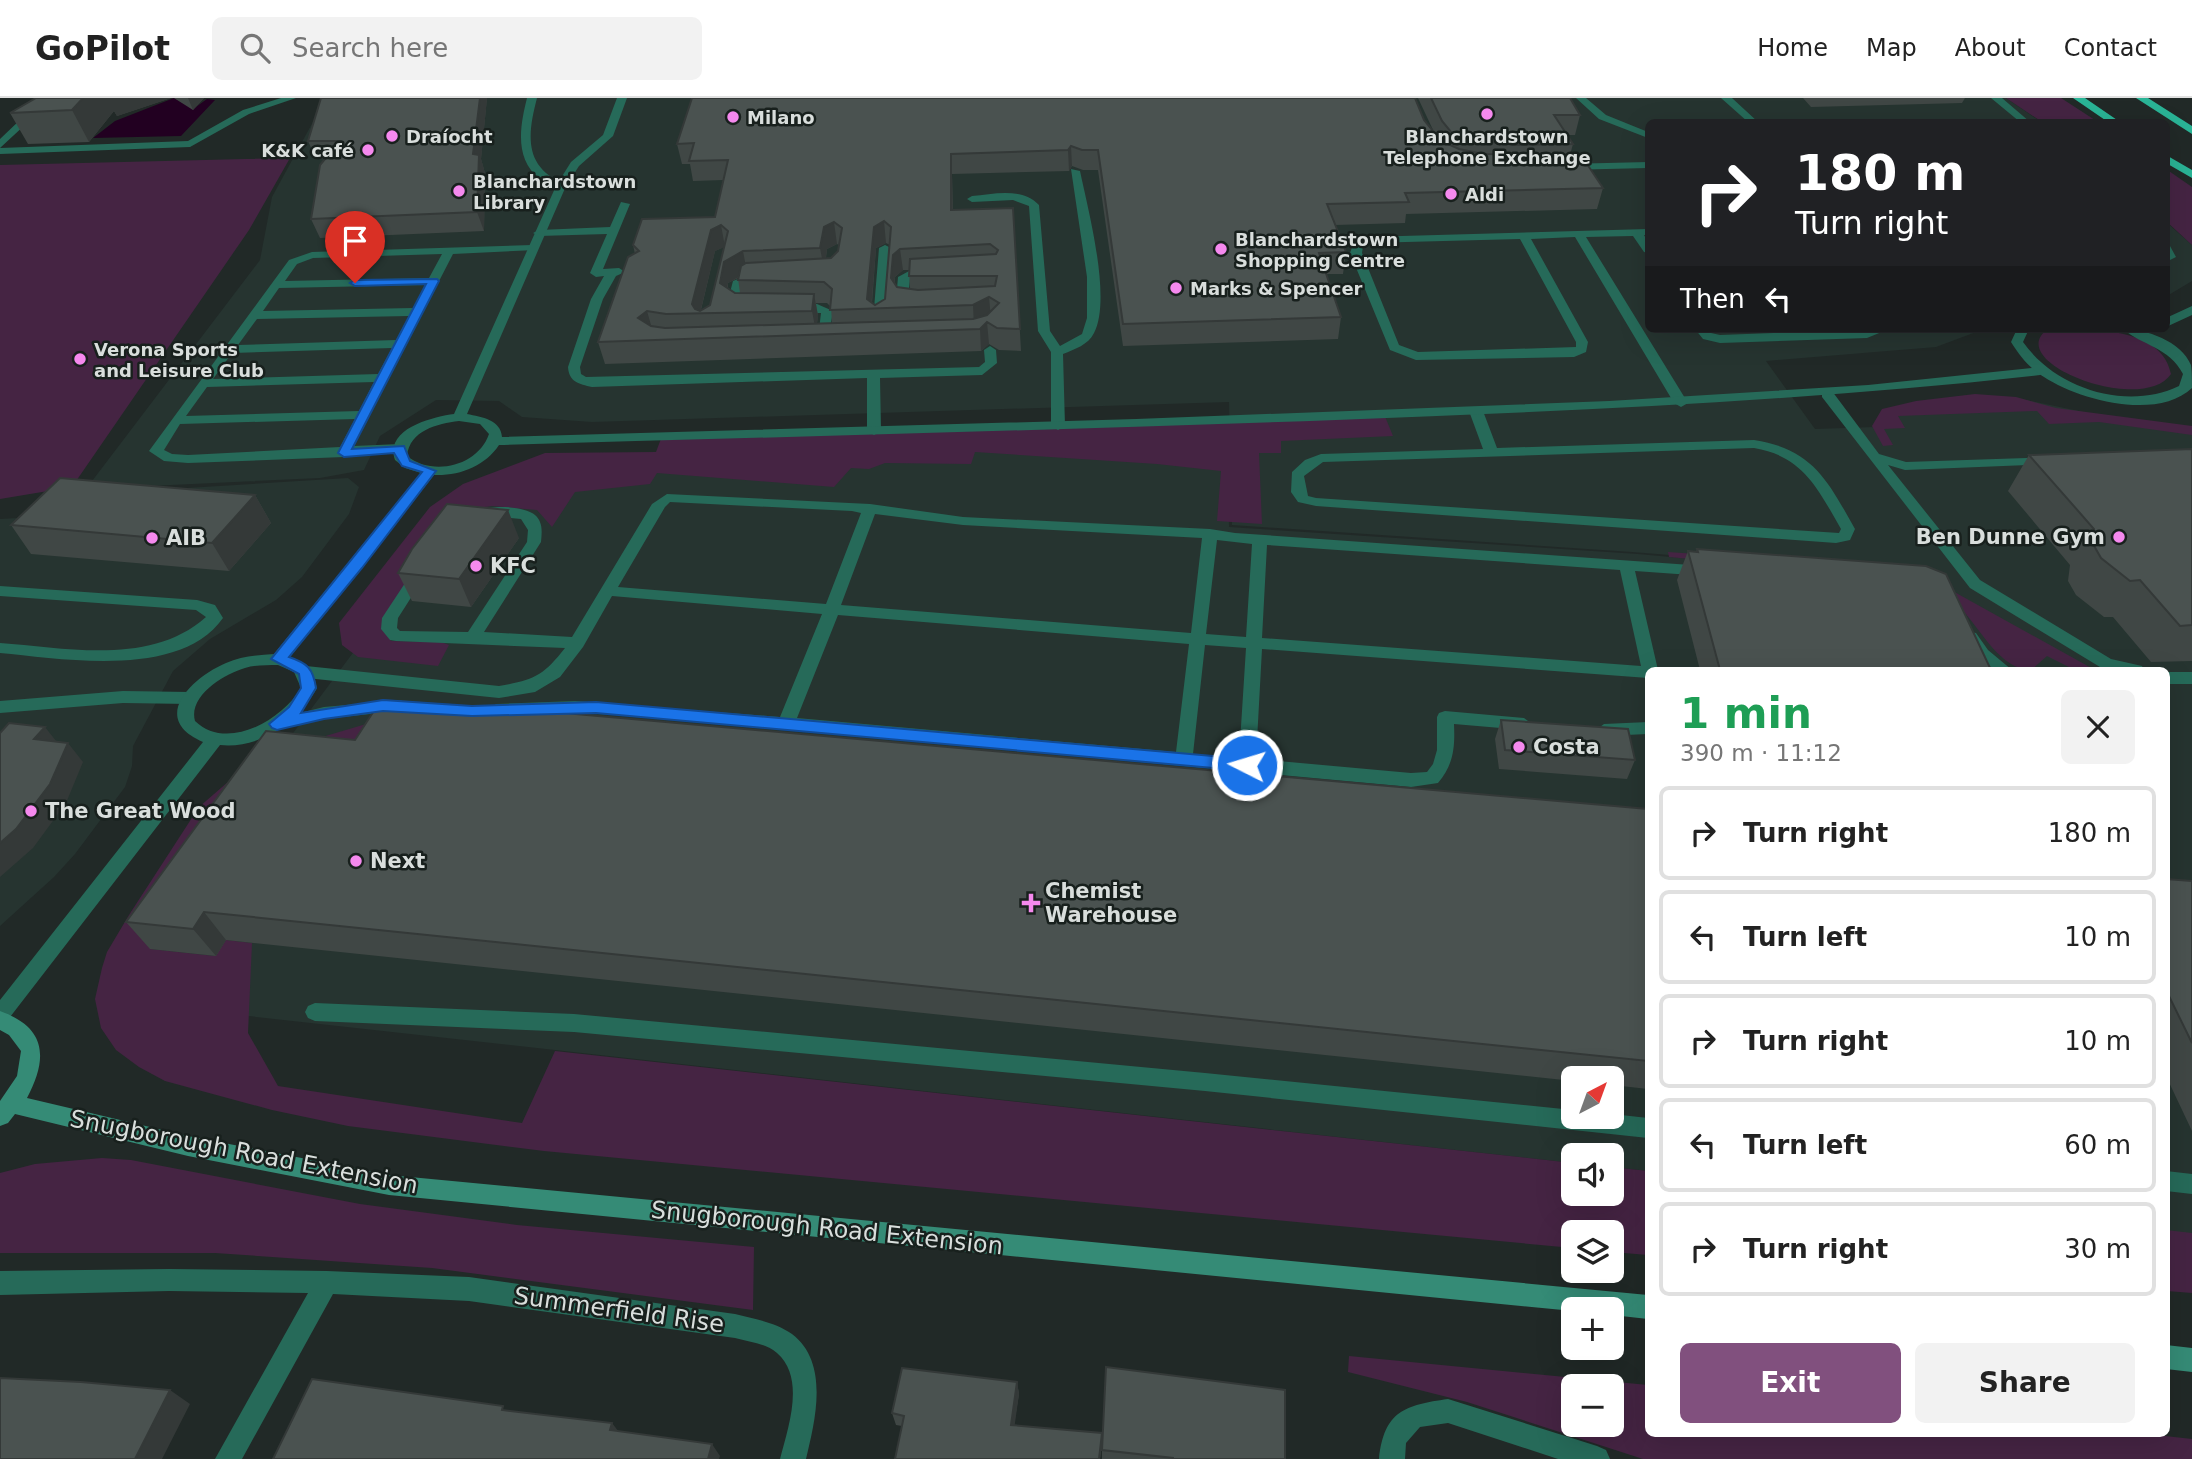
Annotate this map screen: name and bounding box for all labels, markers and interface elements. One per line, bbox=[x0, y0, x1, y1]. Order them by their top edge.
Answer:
search box bbox=[212, 17, 702, 80]
text: GoPilot bbox=[35, 29, 170, 68]
icon: search bbox=[236, 29, 274, 67]
text: Search here bbox=[292, 33, 448, 63]
text: Home bbox=[1757, 34, 1828, 62]
text: Map bbox=[1866, 34, 1917, 62]
text: About bbox=[1955, 34, 2026, 62]
text: Contact bbox=[2064, 34, 2157, 62]
marker: Blanchardstown Telephone Exchange bbox=[1479, 106, 1495, 122]
place label: Milano bbox=[747, 107, 815, 128]
marker: Milano bbox=[725, 109, 741, 125]
place label: Draíocht bbox=[406, 126, 493, 147]
place label: Blanchardstown Telephone Exchange bbox=[1383, 126, 1591, 168]
marker: Draíocht bbox=[384, 128, 400, 144]
place label: K&K café bbox=[261, 140, 354, 161]
marker: K&K café bbox=[360, 142, 376, 158]
text: 180 m bbox=[1795, 145, 1965, 202]
icon: right bbox=[1680, 147, 1771, 238]
place label: Blanchardstown Library bbox=[473, 171, 636, 213]
marker: Blanchardstown Library bbox=[451, 183, 467, 199]
place label: Aldi bbox=[1465, 184, 1504, 205]
marker: Aldi bbox=[1443, 186, 1459, 202]
text: Turn right bbox=[1795, 204, 1948, 242]
pin bbox=[325, 211, 385, 283]
icon: arrive bbox=[336, 222, 374, 260]
place label: Blanchardstown Shopping Centre bbox=[1235, 229, 1405, 271]
marker: Blanchardstown Shopping Centre bbox=[1213, 241, 1229, 257]
place label: Marks & Spencer bbox=[1190, 278, 1363, 299]
marker: Marks & Spencer bbox=[1168, 280, 1184, 296]
icon: left bbox=[1759, 280, 1797, 318]
text: Then bbox=[1680, 284, 1745, 314]
place label: Verona Sports and Leisure Club bbox=[94, 339, 264, 381]
marker: Verona Sports and Leisure Club bbox=[72, 351, 88, 367]
place label: Ben Dunne Gym bbox=[1916, 525, 2105, 549]
place label: AIB bbox=[166, 526, 206, 550]
marker: Ben Dunne Gym bbox=[2111, 529, 2127, 545]
marker: AIB bbox=[144, 530, 160, 546]
place label: KFC bbox=[490, 554, 536, 578]
marker: KFC bbox=[468, 558, 484, 574]
text: 1 min bbox=[1680, 689, 1812, 738]
button: close bbox=[2061, 690, 2135, 764]
position arrow bbox=[1210, 728, 1284, 802]
place label: Costa bbox=[1533, 735, 1600, 759]
marker: Costa bbox=[1511, 739, 1527, 755]
text: 390 m · 11:12 bbox=[1680, 740, 1842, 766]
place label: The Great Wood bbox=[45, 799, 236, 823]
marker: The Great Wood bbox=[23, 803, 39, 819]
icon: right bbox=[1684, 814, 1722, 852]
text: Turn right bbox=[1743, 818, 1888, 848]
text: 180 m bbox=[2048, 818, 2131, 848]
place label: Next bbox=[370, 849, 425, 873]
marker: Next bbox=[348, 853, 364, 869]
place label: Chemist Warehouse bbox=[1045, 879, 1177, 927]
marker: Chemist Warehouse bbox=[1023, 895, 1039, 911]
icon: left bbox=[1684, 918, 1722, 956]
text: Turn left bbox=[1743, 922, 1867, 952]
text: 10 m bbox=[2064, 922, 2131, 952]
icon: right bbox=[1684, 1022, 1722, 1060]
text: Turn right bbox=[1743, 1026, 1888, 1056]
text: 10 m bbox=[2064, 1026, 2131, 1056]
north arrow bbox=[1561, 1066, 1624, 1129]
map controls bbox=[1561, 1066, 1624, 1437]
street label: Snugborough Road Extension bbox=[68, 1105, 420, 1199]
icon: left bbox=[1684, 1126, 1722, 1164]
text: Turn left bbox=[1743, 1130, 1867, 1160]
text: 60 m bbox=[2064, 1130, 2131, 1160]
button: sound bbox=[1561, 1143, 1624, 1206]
street label: Snugborough Road Extension bbox=[650, 1196, 1004, 1260]
button: layers bbox=[1561, 1220, 1624, 1283]
icon: right bbox=[1684, 1230, 1722, 1268]
text: Turn right bbox=[1743, 1234, 1888, 1264]
text: 30 m bbox=[2064, 1234, 2131, 1264]
street label: Summerfield Rise bbox=[512, 1281, 726, 1339]
button: + bbox=[1561, 1297, 1624, 1360]
button: Exit bbox=[1680, 1343, 1901, 1423]
button: Share bbox=[1915, 1343, 2135, 1423]
button: − bbox=[1561, 1374, 1624, 1437]

